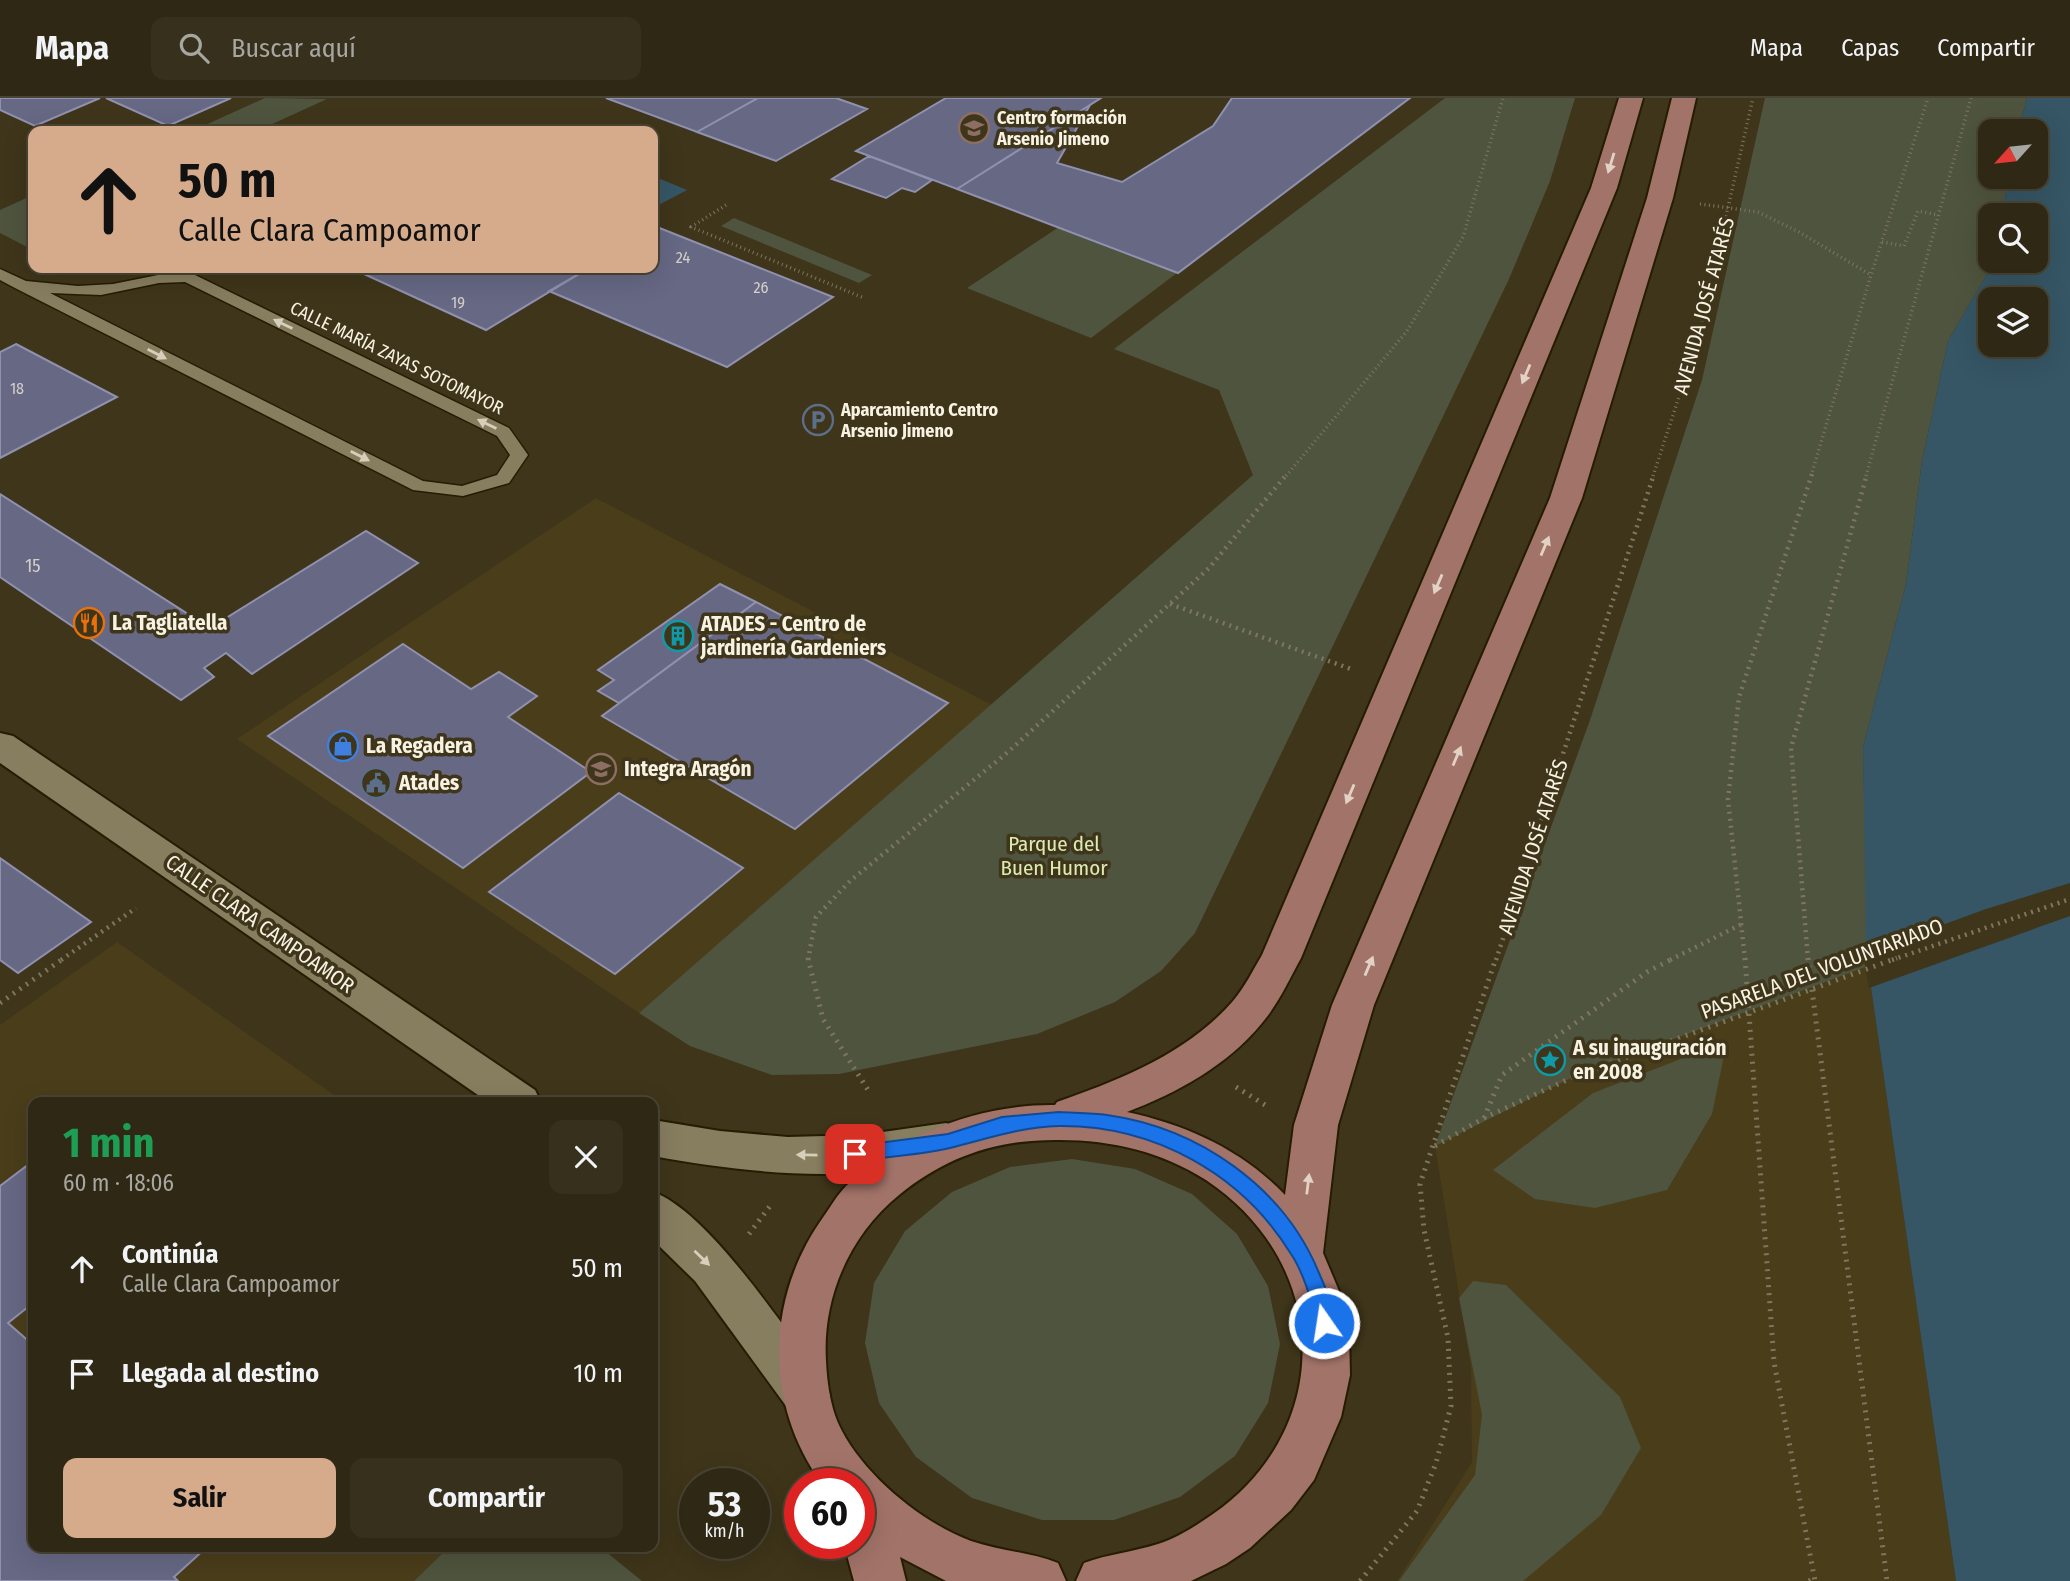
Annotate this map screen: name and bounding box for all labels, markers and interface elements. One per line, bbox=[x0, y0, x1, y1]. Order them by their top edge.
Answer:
search box bbox=[151, 17, 641, 80]
text: Mapa bbox=[35, 28, 109, 68]
icon: search bbox=[175, 29, 213, 67]
text: Buscar aquí bbox=[231, 33, 356, 64]
text: Mapa bbox=[1750, 34, 1803, 62]
text: Capas bbox=[1841, 34, 1899, 62]
text: Compartir bbox=[1937, 34, 2035, 62]
place label: Centro formación Arsenio Jimeno bbox=[996, 107, 1127, 150]
school or university icon: Centro formación Arsenio Jimeno bbox=[957, 111, 991, 145]
north arrow bbox=[1978, 119, 2048, 189]
map controls bbox=[1978, 119, 2048, 357]
text: 50 m bbox=[178, 151, 276, 210]
one-way arrow bbox=[1606, 153, 1616, 174]
icon: ahead bbox=[63, 154, 154, 245]
button: search bbox=[1978, 203, 2048, 273]
text: Calle Clara Campoamor bbox=[178, 211, 481, 249]
street label: AVENIDA JOSÉ ATARÉS bbox=[1668, 214, 1740, 398]
house number: 24 bbox=[676, 248, 690, 267]
house number: 26 bbox=[754, 278, 769, 297]
button: layers bbox=[1978, 287, 2048, 357]
house number: 19 bbox=[451, 293, 465, 312]
street label: CALLE MARÍA ZAYAS SOTOMAYOR bbox=[287, 296, 508, 419]
one-way arrow bbox=[273, 318, 293, 329]
one-way arrow bbox=[147, 348, 167, 359]
one-way arrow bbox=[1520, 364, 1532, 384]
house number: 18 bbox=[10, 379, 24, 398]
place label: Aparcamiento Centro Arsenio Jimeno bbox=[840, 399, 998, 442]
parking icon: Aparcamiento Centro Arsenio Jimeno bbox=[801, 403, 835, 437]
one-way arrow bbox=[477, 418, 497, 429]
one-way arrow bbox=[350, 451, 370, 462]
one-way arrow bbox=[1540, 535, 1551, 556]
house number: 15 bbox=[25, 555, 41, 577]
one-way arrow bbox=[1432, 574, 1444, 594]
restaurant icon: La Tagliatella bbox=[72, 606, 106, 640]
place label: La Tagliatella bbox=[112, 610, 227, 636]
place label: ATADES - Centro de jardinería Gardeniers bbox=[700, 611, 886, 661]
building icon: ATADES - Centro de jardinería Gardeniers bbox=[661, 619, 695, 653]
shop icon: La Regadera bbox=[326, 729, 360, 763]
place label: La Regadera bbox=[366, 733, 473, 759]
one-way arrow bbox=[1452, 745, 1463, 766]
school or university icon: Integra Aragón bbox=[584, 752, 618, 786]
place label: Integra Aragón bbox=[624, 756, 752, 782]
street label: AVENIDA JOSÉ ATARÉS bbox=[1492, 756, 1574, 938]
public building icon: Atades bbox=[359, 766, 393, 800]
place label: Atades bbox=[398, 770, 459, 796]
one-way arrow bbox=[1344, 783, 1355, 804]
park label: Parque del Buen Humor bbox=[1000, 831, 1108, 881]
street label: CALLE CLARA CAMPOAMOR bbox=[161, 849, 360, 999]
street label: PASARELA DEL VOLUNTARIADO bbox=[1697, 913, 1947, 1025]
one-way arrow bbox=[1364, 955, 1375, 976]
place label: A su inauguración en 2008 bbox=[1572, 1035, 1726, 1085]
place icon: A su inauguración en 2008 bbox=[1533, 1043, 1567, 1077]
text: 1 min bbox=[63, 1118, 154, 1168]
button: close bbox=[549, 1120, 623, 1194]
pin bbox=[825, 1124, 885, 1184]
icon: arrive bbox=[836, 1135, 874, 1173]
one-way arrow bbox=[796, 1149, 818, 1161]
text: 60 m · 18:06 bbox=[63, 1169, 174, 1197]
one-way arrow bbox=[1303, 1173, 1314, 1195]
text: Continúa bbox=[122, 1239, 219, 1270]
icon: ahead bbox=[63, 1250, 101, 1288]
one-way arrow bbox=[693, 1250, 710, 1266]
text: 50 m bbox=[571, 1253, 623, 1284]
text: Calle Clara Campoamor bbox=[122, 1270, 340, 1298]
position arrow bbox=[1287, 1286, 1361, 1360]
icon: arrive bbox=[63, 1355, 101, 1393]
text: Llegada al destino bbox=[122, 1358, 319, 1389]
text: 10 m bbox=[573, 1358, 623, 1389]
button: Salir bbox=[63, 1458, 336, 1538]
button: Compartir bbox=[350, 1458, 623, 1538]
speed limit sign: 60 bbox=[784, 1468, 875, 1559]
text: 53 bbox=[708, 1483, 741, 1525]
text: km/h bbox=[704, 1520, 745, 1542]

